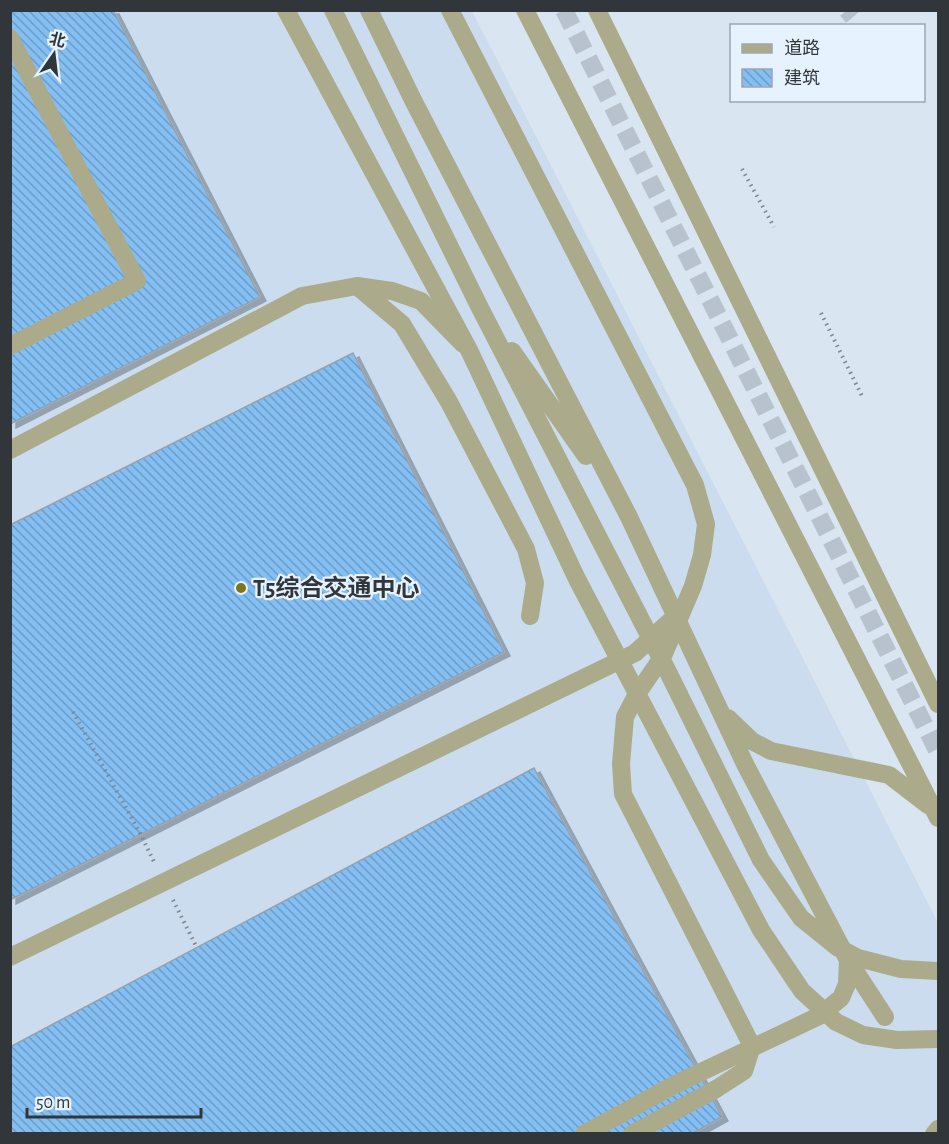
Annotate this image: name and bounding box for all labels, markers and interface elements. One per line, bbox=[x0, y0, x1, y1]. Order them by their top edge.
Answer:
north arrow bbox=[24, 24, 84, 84]
legend bbox=[730, 24, 925, 102]
text: 北 bbox=[48, 30, 67, 50]
text: 道路 bbox=[784, 38, 820, 58]
text: 建筑 bbox=[784, 68, 820, 88]
place label: T5综合交通中心 bbox=[253, 575, 419, 601]
marker: T5综合交通中心 bbox=[234, 581, 248, 595]
scale bar bbox=[27, 1081, 201, 1119]
text: 50 m bbox=[36, 1094, 70, 1112]

